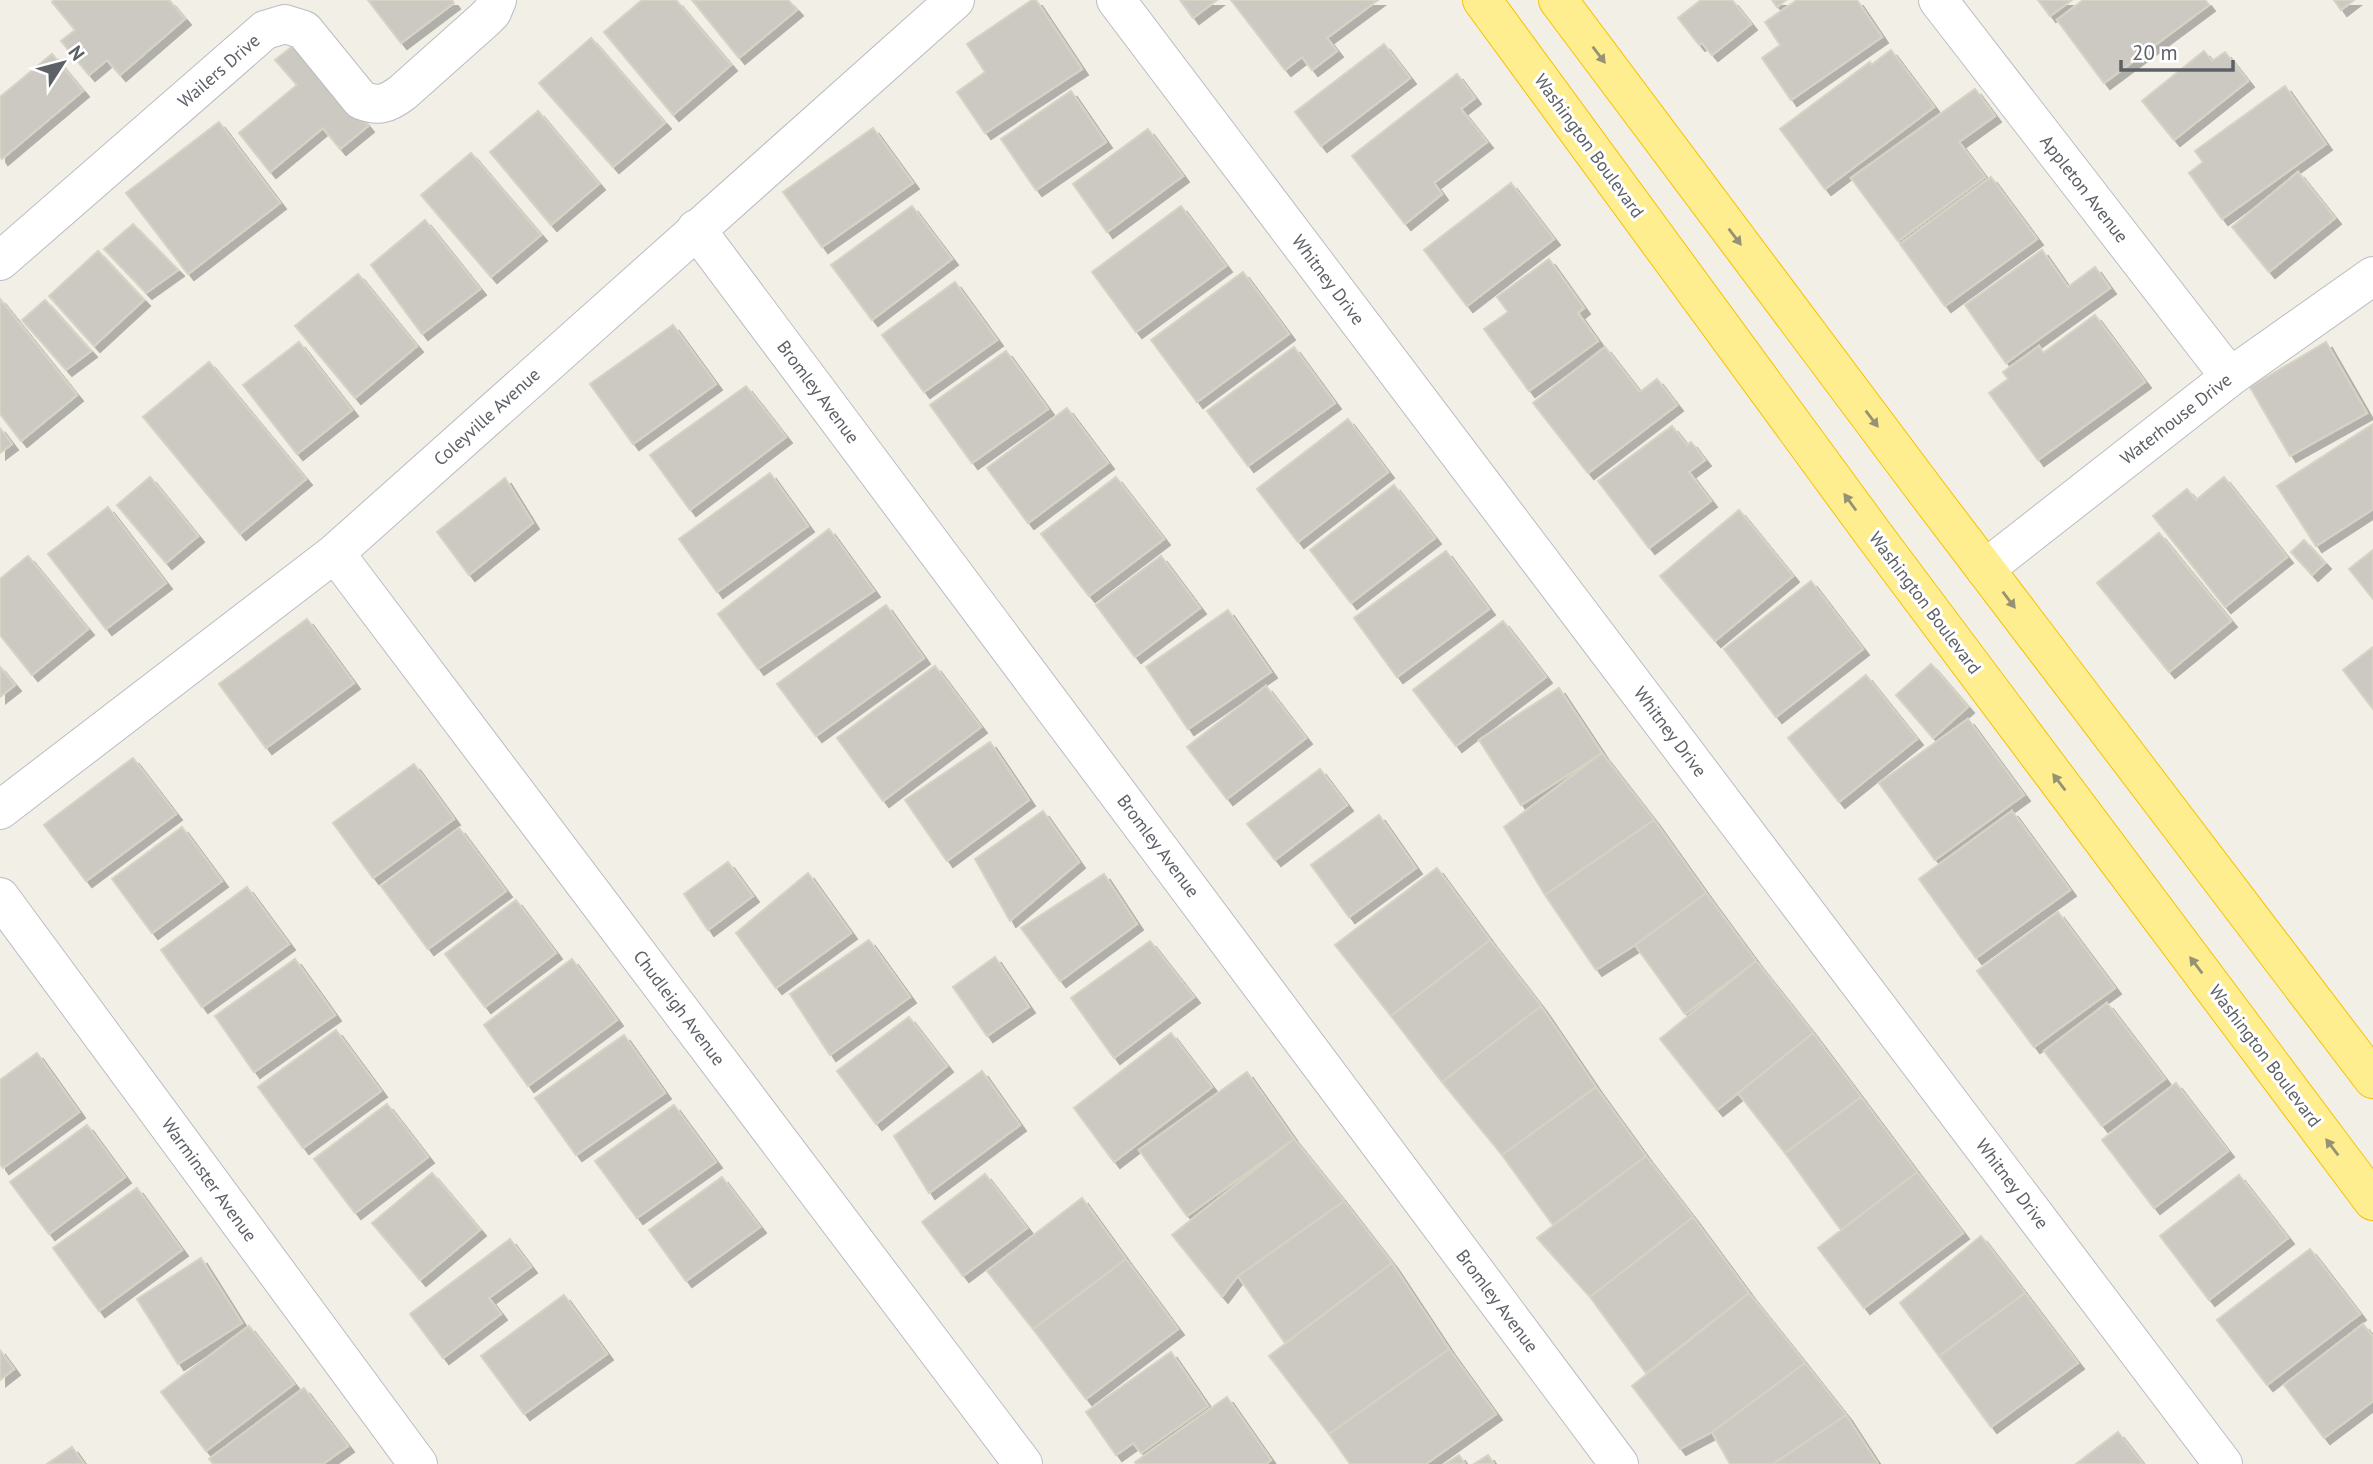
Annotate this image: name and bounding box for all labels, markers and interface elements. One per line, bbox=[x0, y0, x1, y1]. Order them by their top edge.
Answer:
north arrow bbox=[28, 28, 98, 98]
scale bar bbox=[2121, 28, 2233, 72]
street label: Wailers Drive bbox=[173, 29, 264, 112]
text: 20 m bbox=[2132, 39, 2178, 66]
text: N bbox=[63, 41, 90, 65]
one-way arrow bbox=[1592, 45, 1606, 64]
street label: Washington Boulevard bbox=[1529, 69, 1649, 222]
street label: Appleton Avenue bbox=[2035, 130, 2134, 247]
one-way arrow bbox=[1728, 228, 1742, 246]
street label: Whitney Drive bbox=[1287, 230, 1370, 329]
street label: Bromley Avenue bbox=[772, 336, 865, 448]
street label: Coleyville Avenue bbox=[429, 363, 545, 470]
street label: Waterhouse Drive bbox=[2115, 368, 2236, 469]
one-way arrow bbox=[1864, 410, 1878, 428]
one-way arrow bbox=[1843, 493, 1857, 511]
street label: Washington Boulevard bbox=[1864, 527, 1986, 678]
one-way arrow bbox=[2001, 591, 2016, 609]
street label: Whitney Drive bbox=[1629, 682, 1712, 781]
one-way arrow bbox=[2052, 774, 2067, 792]
street label: Bromley Avenue bbox=[1112, 790, 1205, 902]
street label: Chudleigh Avenue bbox=[628, 945, 730, 1070]
one-way arrow bbox=[2188, 956, 2203, 974]
street label: Washington Boulevard bbox=[2204, 980, 2326, 1131]
street label: Warminster Avenue bbox=[157, 1113, 262, 1246]
street label: Whitney Drive bbox=[1971, 1134, 2054, 1233]
one-way arrow bbox=[2325, 1137, 2339, 1156]
street label: Bromley Avenue bbox=[1451, 1245, 1544, 1357]

